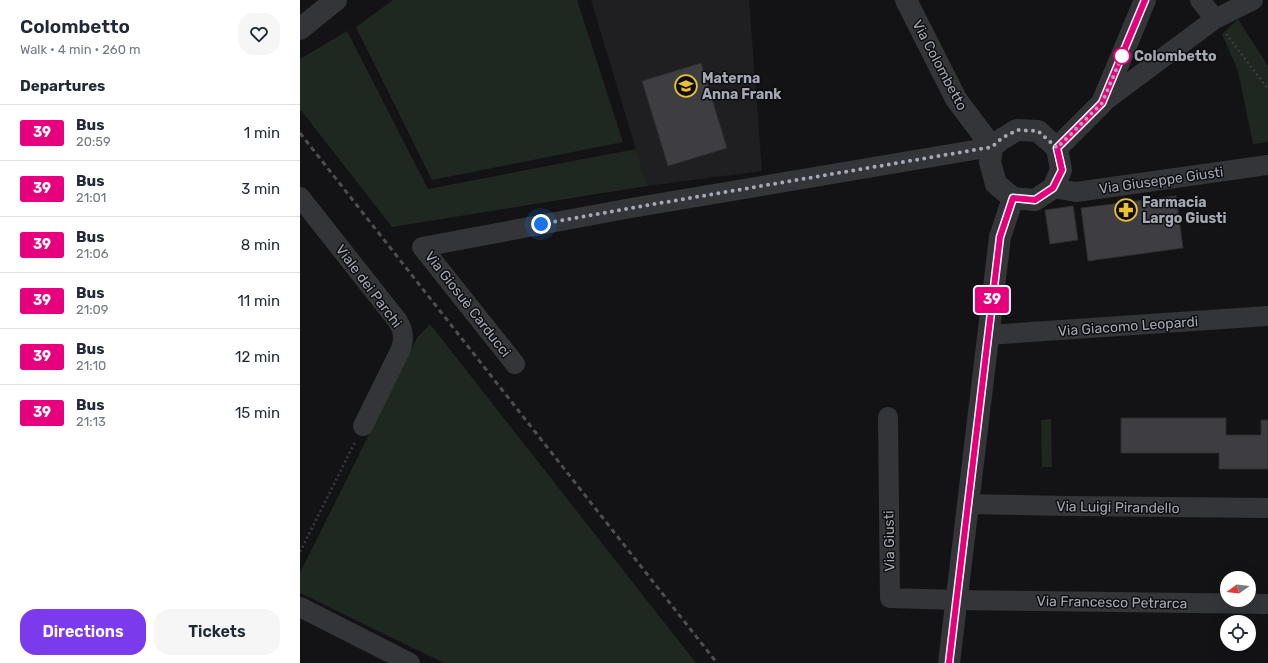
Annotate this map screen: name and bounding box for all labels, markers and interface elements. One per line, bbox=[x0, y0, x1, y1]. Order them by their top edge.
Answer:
button: heart bbox=[238, 13, 280, 55]
text: Colombetto bbox=[20, 15, 130, 38]
street label: Via Colombetto bbox=[909, 17, 971, 113]
text: Walk · 4 min · 260 m bbox=[20, 42, 141, 57]
marker: Colombetto bbox=[1113, 47, 1131, 65]
place label: Colombetto bbox=[1134, 48, 1217, 65]
place label: Materna Anna Frank bbox=[702, 70, 782, 103]
school or university icon: Materna Anna Frank bbox=[673, 73, 699, 99]
text: Departures bbox=[20, 77, 105, 95]
text: Bus bbox=[76, 116, 104, 134]
text: 39 bbox=[33, 124, 51, 141]
text: 1 min bbox=[244, 124, 280, 142]
text: 20:59 bbox=[76, 134, 111, 149]
street label: Via Giuseppe Giusti bbox=[1098, 163, 1224, 198]
text: Bus bbox=[76, 172, 104, 190]
text: 39 bbox=[33, 180, 51, 197]
text: 3 min bbox=[241, 180, 280, 198]
text: 21:01 bbox=[76, 190, 106, 205]
place label: Farmacia Largo Giusti bbox=[1142, 194, 1227, 227]
pharmacy icon: Farmacia Largo Giusti bbox=[1113, 197, 1139, 223]
your location bbox=[531, 214, 551, 234]
text: Bus bbox=[76, 228, 104, 246]
text: 39 bbox=[33, 236, 51, 253]
text: 8 min bbox=[241, 236, 280, 254]
street label: Viale dei Parchi bbox=[332, 242, 405, 331]
text: 21:06 bbox=[76, 246, 109, 261]
street label: Via Giosuè Carducci bbox=[421, 248, 514, 360]
text: Bus bbox=[76, 284, 104, 302]
line badge: 39 bbox=[974, 287, 1010, 313]
text: 39 bbox=[983, 291, 1001, 308]
text: 39 bbox=[33, 292, 51, 309]
text: 11 min bbox=[237, 292, 280, 310]
text: 21:09 bbox=[76, 302, 109, 317]
street label: Via Giacomo Leopardi bbox=[1057, 313, 1199, 340]
text: Bus bbox=[76, 340, 104, 358]
text: 39 bbox=[33, 348, 51, 365]
text: 12 min bbox=[235, 348, 280, 366]
text: 21:10 bbox=[76, 358, 106, 373]
text: Bus bbox=[76, 396, 104, 414]
text: 39 bbox=[33, 404, 51, 421]
text: 15 min bbox=[235, 404, 280, 422]
text: 21:13 bbox=[76, 414, 106, 429]
street label: Via Luigi Pirandello bbox=[1056, 498, 1180, 517]
street label: Via Giusti bbox=[880, 510, 899, 572]
north arrow bbox=[1220, 571, 1256, 607]
map controls bbox=[1220, 571, 1256, 651]
street label: Via Francesco Petrarca bbox=[1036, 593, 1187, 612]
button: Directions bbox=[20, 609, 146, 655]
button: Tickets bbox=[154, 609, 280, 655]
button: locate bbox=[1220, 615, 1256, 651]

